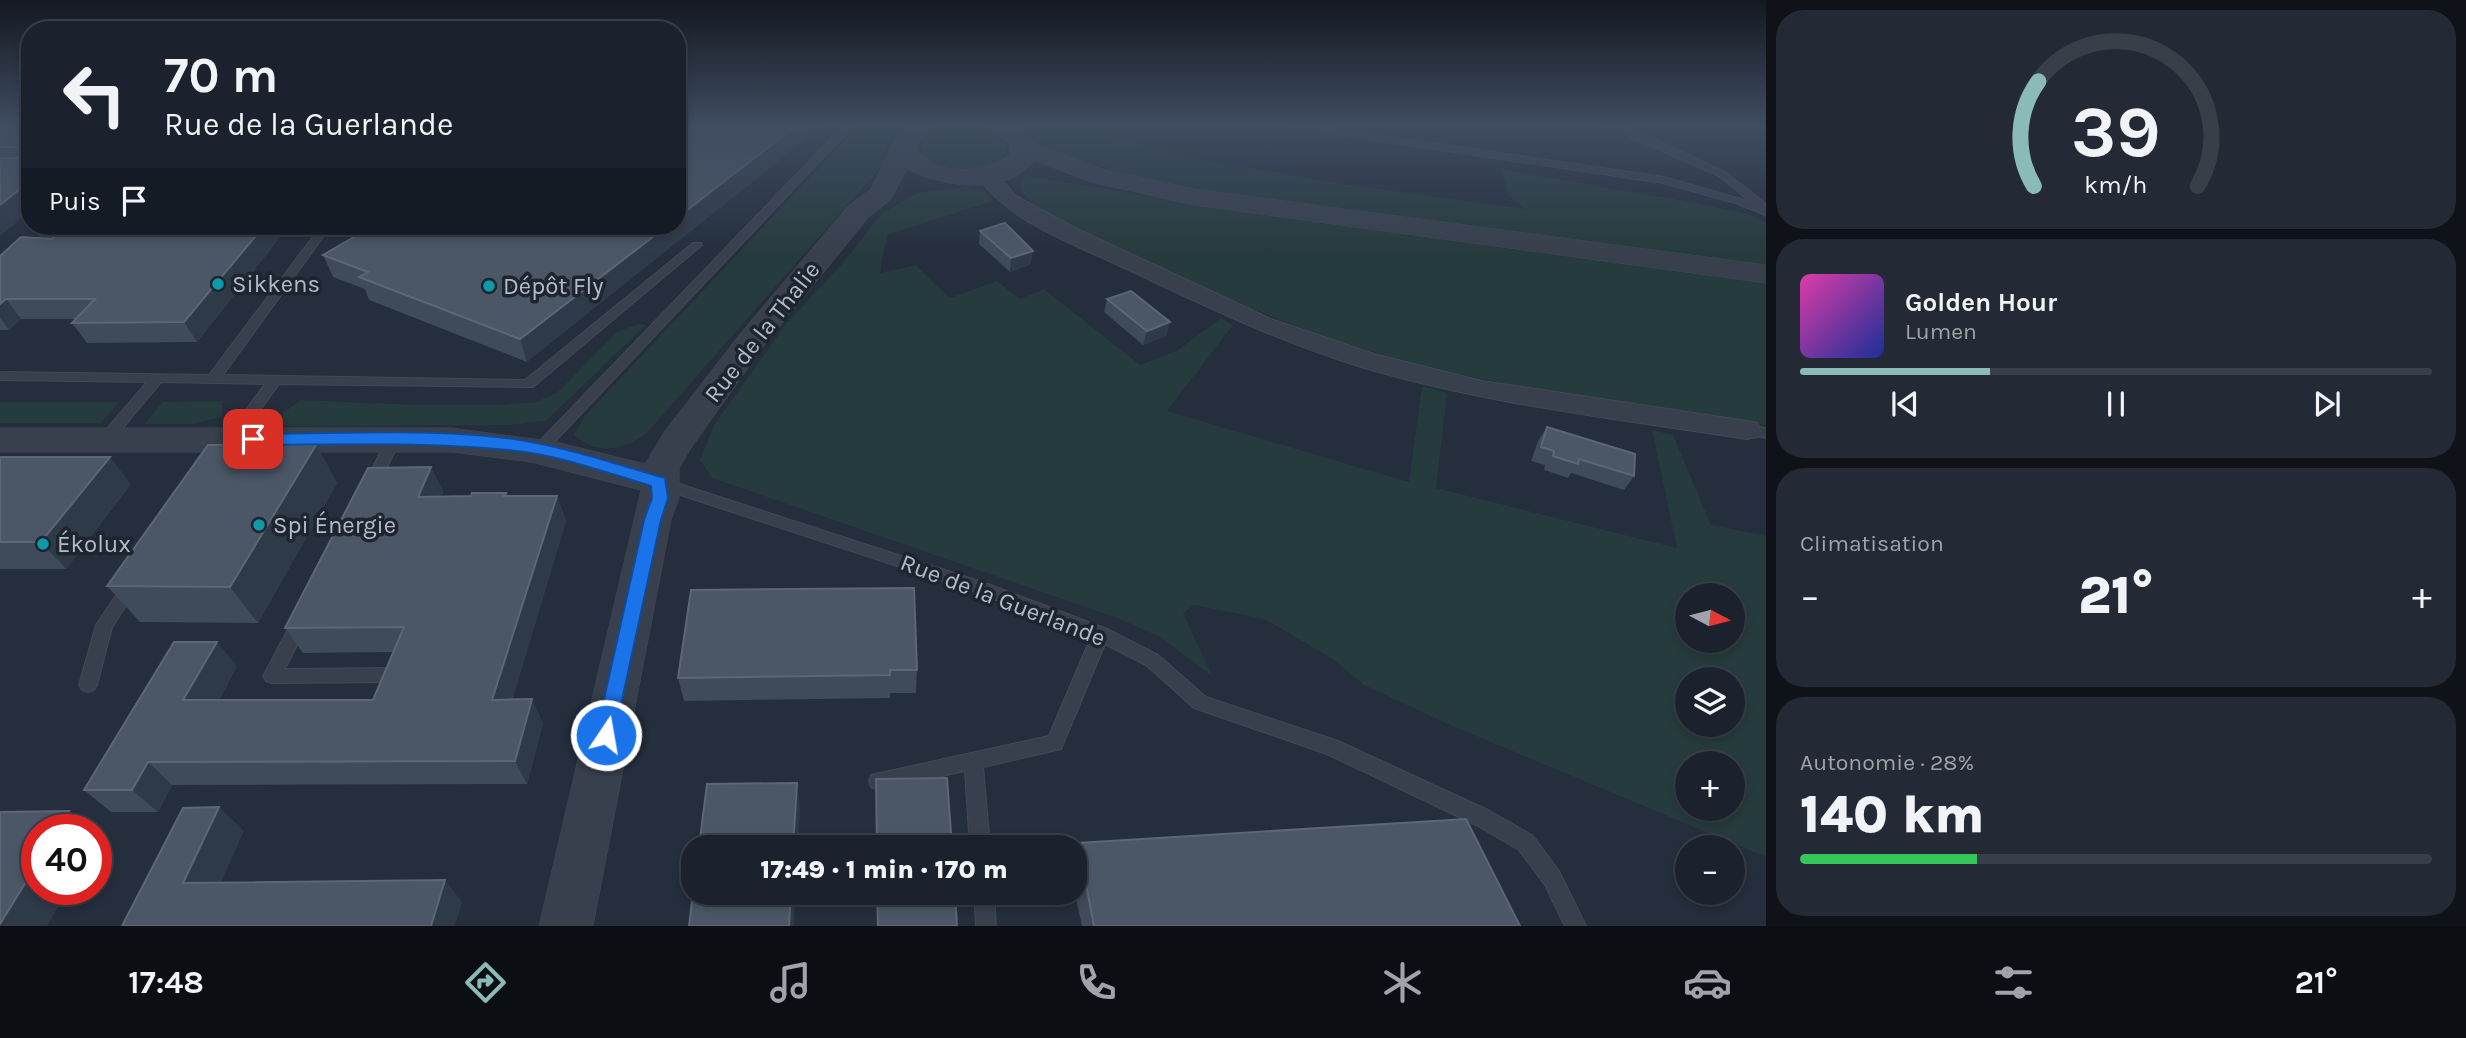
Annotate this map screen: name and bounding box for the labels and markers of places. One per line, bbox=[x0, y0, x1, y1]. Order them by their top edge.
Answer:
place label: Sikkens bbox=[232, 270, 320, 298]
place label: Dépôt Fly bbox=[503, 272, 604, 300]
marker: Sikkens bbox=[210, 276, 226, 292]
marker: Dépôt Fly bbox=[481, 278, 497, 294]
pin bbox=[223, 409, 283, 469]
place label: Spi Énergie bbox=[273, 510, 396, 539]
marker: Spi Énergie bbox=[251, 517, 267, 533]
place label: Ékolux bbox=[57, 529, 131, 558]
marker: Ékolux bbox=[35, 536, 51, 552]

